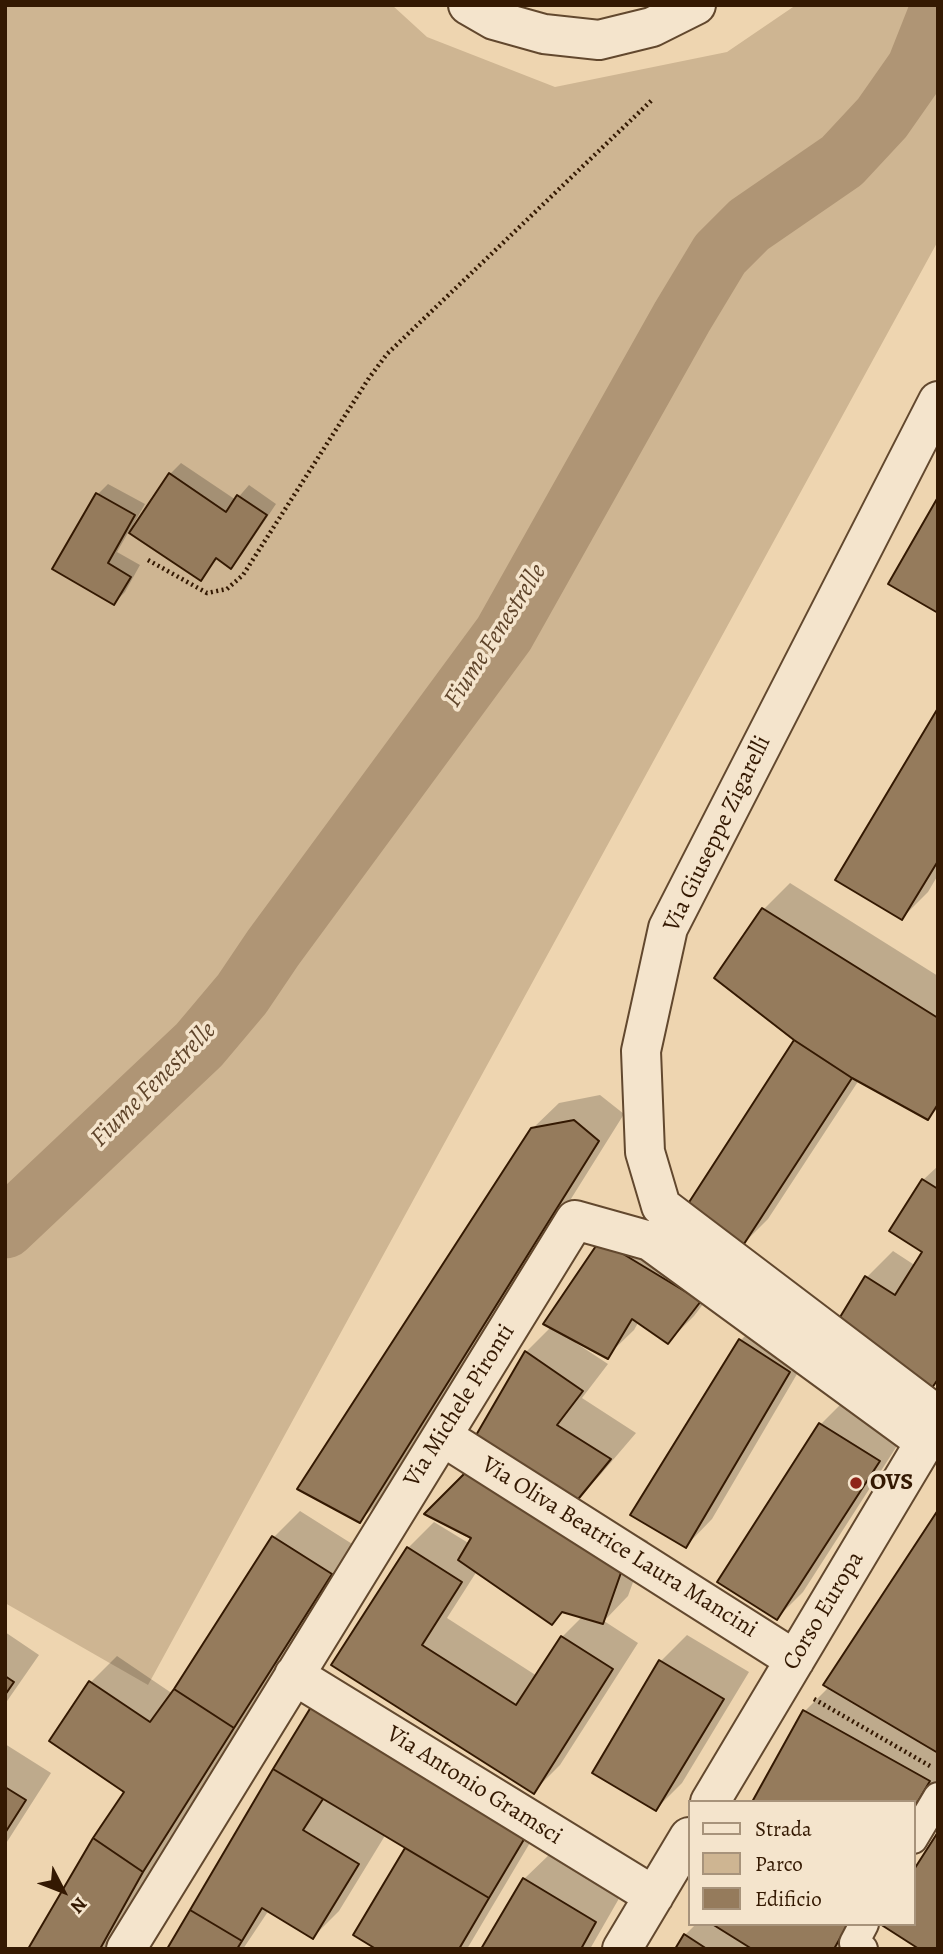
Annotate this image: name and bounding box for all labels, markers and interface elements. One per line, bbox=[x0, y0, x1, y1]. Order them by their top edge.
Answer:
water label: Fiume Fenestrelle bbox=[438, 558, 554, 714]
street label: Via Giuseppe Zigarelli bbox=[658, 731, 778, 937]
water label: Fiume Fenestrelle bbox=[85, 1016, 223, 1154]
street label: Via Michele Pironti bbox=[398, 1319, 522, 1493]
street label: Via Oliva Beatrice Laura Mancini bbox=[476, 1451, 762, 1645]
place label: OVS bbox=[870, 1469, 913, 1497]
marker: OVS bbox=[848, 1475, 864, 1491]
street label: Corso Europa bbox=[777, 1546, 871, 1676]
street label: Via Antonio Gramsci bbox=[381, 1720, 567, 1852]
legend bbox=[688, 1800, 915, 1926]
text: Strada bbox=[755, 1815, 812, 1843]
text: Parco bbox=[755, 1850, 803, 1878]
north arrow bbox=[28, 1856, 98, 1926]
text: Edificio bbox=[755, 1885, 822, 1913]
text: N bbox=[64, 1891, 93, 1919]

